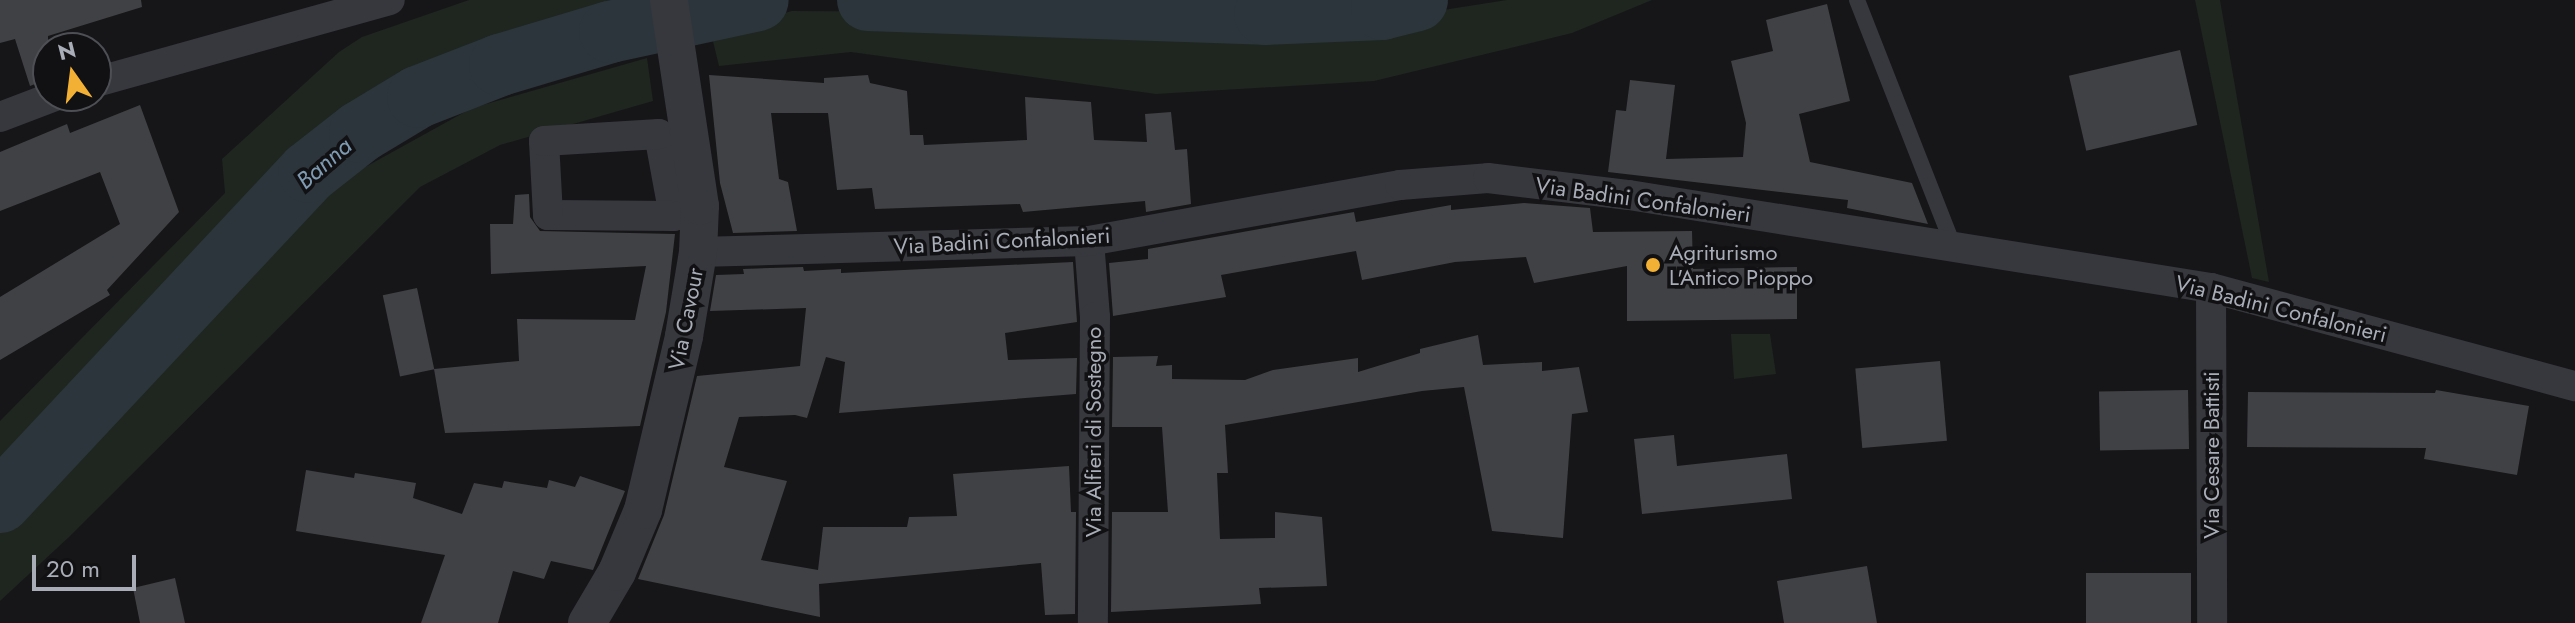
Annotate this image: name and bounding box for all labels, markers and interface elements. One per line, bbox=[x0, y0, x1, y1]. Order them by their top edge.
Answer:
north arrow bbox=[32, 32, 112, 112]
text: N bbox=[54, 33, 79, 68]
water label: Banna bbox=[290, 131, 358, 195]
street label: Via Badini Confalonieri bbox=[1534, 172, 1752, 228]
street label: Via Badini Confalonieri bbox=[893, 222, 1111, 260]
place label: Agriturismo L'Antico Pioppo bbox=[1669, 239, 1813, 290]
marker: Agriturismo L'Antico Pioppo bbox=[1644, 256, 1662, 274]
street label: Via Cavour bbox=[663, 266, 709, 372]
street label: Via Badini Confalonieri bbox=[2173, 270, 2389, 348]
street label: Via Alfieri di Sostegno bbox=[1081, 327, 1107, 537]
street label: Via Cesare Battisti bbox=[2199, 371, 2225, 539]
scale bar bbox=[36, 539, 140, 589]
text: 20 m bbox=[46, 551, 100, 586]

